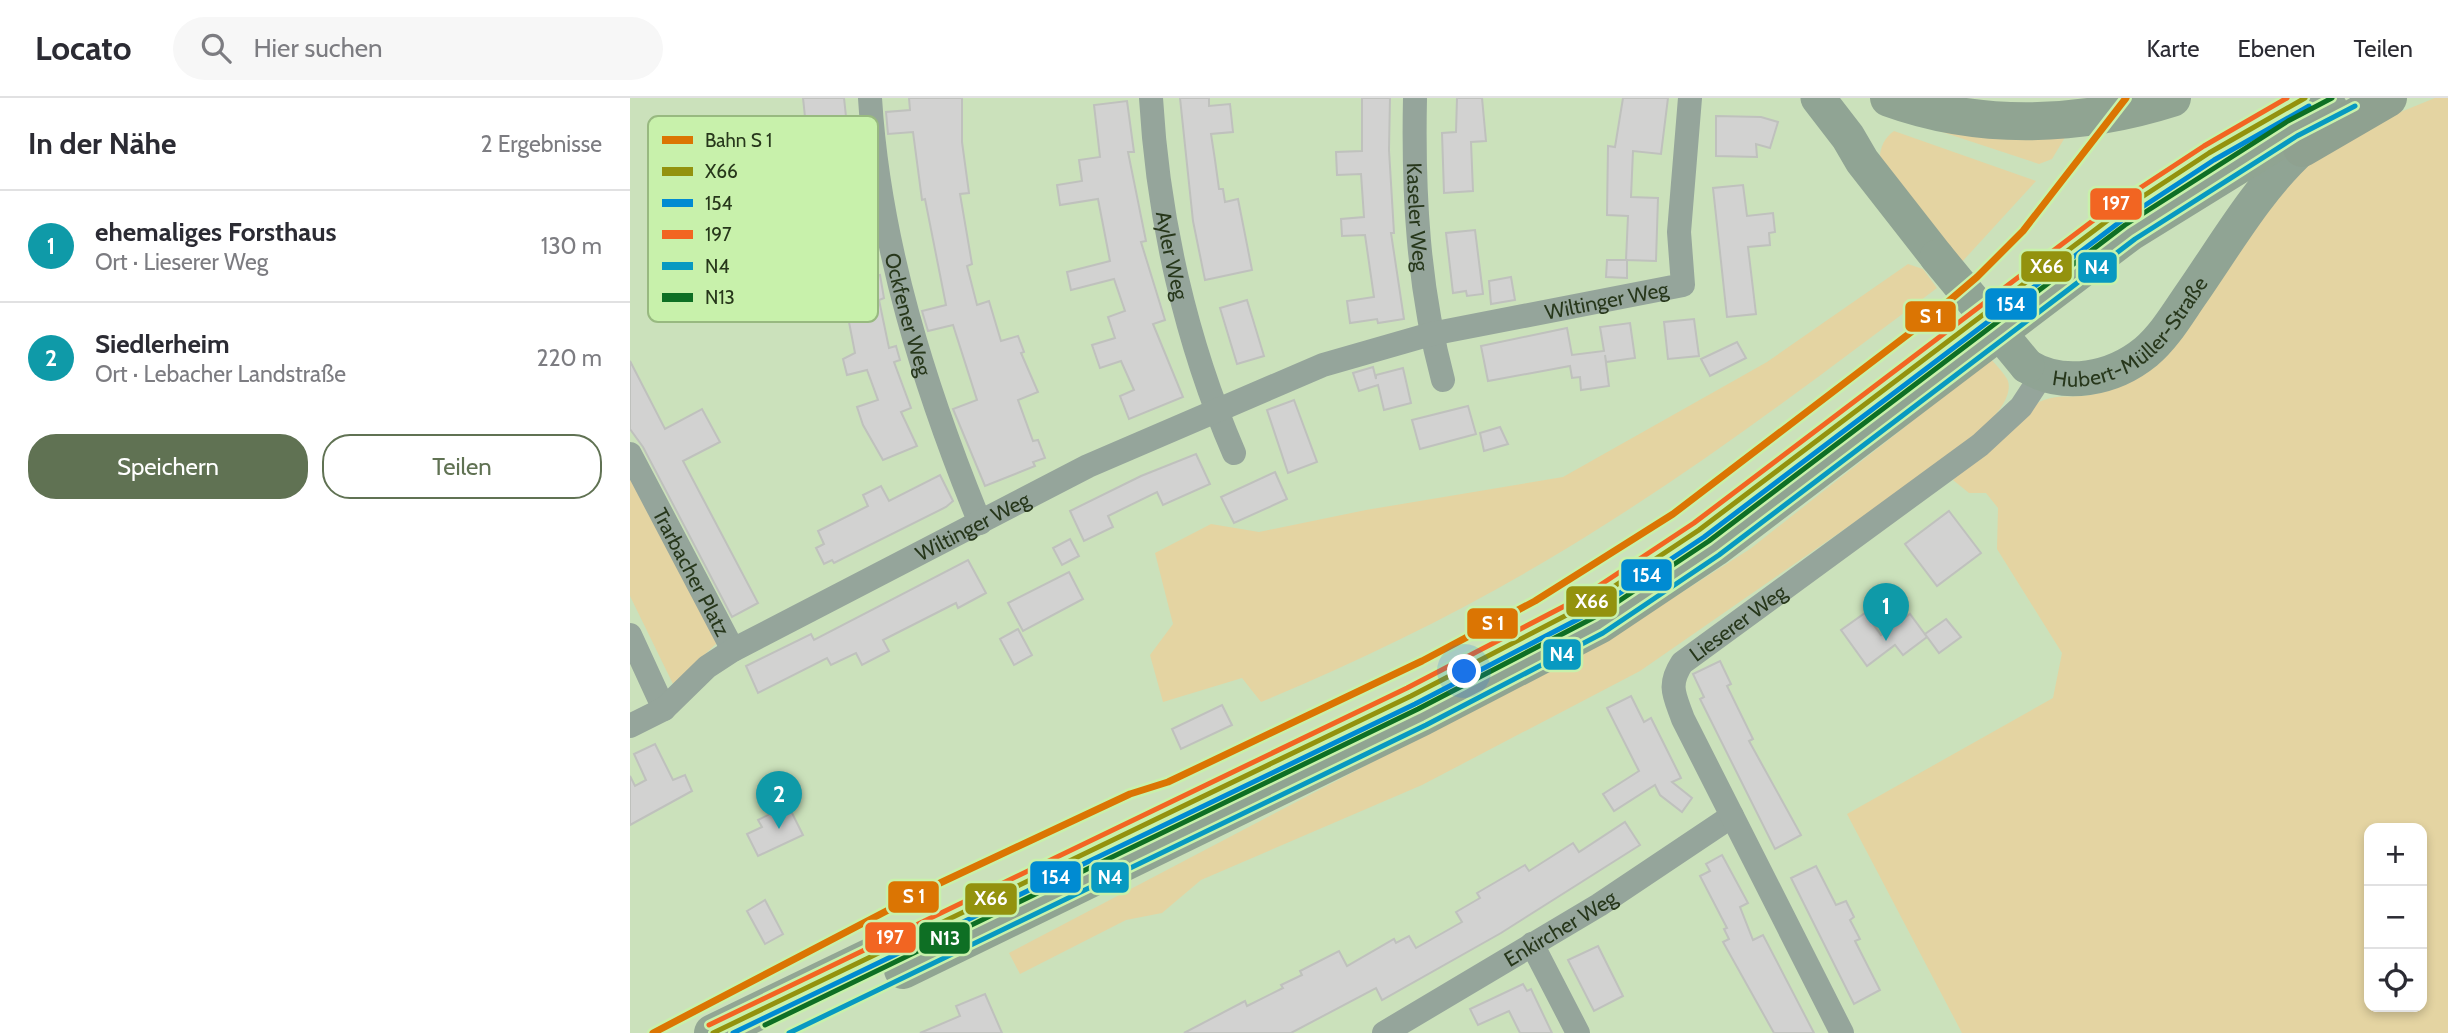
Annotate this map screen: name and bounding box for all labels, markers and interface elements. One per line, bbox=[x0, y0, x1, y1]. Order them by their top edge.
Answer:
search box bbox=[173, 17, 663, 80]
text: Locato bbox=[35, 28, 131, 68]
icon: search bbox=[197, 29, 235, 67]
text: Hier suchen bbox=[253, 32, 383, 64]
text: Karte bbox=[2146, 34, 2199, 63]
text: Ebenen bbox=[2237, 34, 2315, 63]
text: Teilen bbox=[2353, 34, 2413, 63]
legend bbox=[648, 116, 878, 322]
text: In der Nähe bbox=[28, 125, 177, 162]
text: Bahn S 1 bbox=[705, 129, 772, 152]
text: 2 Ergebnisse bbox=[481, 130, 602, 158]
text: X66 bbox=[705, 160, 738, 183]
street label: Kaseler Weg bbox=[1402, 162, 1435, 273]
line badge: 197 bbox=[2089, 187, 2143, 221]
text: 154 bbox=[705, 192, 732, 215]
text: 197 bbox=[2102, 192, 2130, 215]
street label: Ayler Weg bbox=[1151, 209, 1194, 303]
text: ehemaliges Forsthaus bbox=[95, 216, 337, 248]
text: 197 bbox=[705, 223, 732, 246]
text: 1 bbox=[47, 232, 55, 260]
text: 130 m bbox=[541, 232, 602, 260]
text: Ort · Lieserer Weg bbox=[95, 248, 268, 276]
street label: Ockfener Weg bbox=[880, 250, 938, 379]
line badge: X66 bbox=[2020, 250, 2073, 283]
line badge: N4 bbox=[2077, 251, 2118, 284]
text: N4 bbox=[705, 255, 729, 278]
text: X66 bbox=[2029, 255, 2064, 278]
text: N4 bbox=[2084, 256, 2110, 279]
street label: Hubert-Müller-Straße bbox=[2051, 271, 2212, 391]
street label: Wiltinger Weg bbox=[1543, 276, 1671, 324]
text: N13 bbox=[705, 286, 735, 309]
line badge: 154 bbox=[1984, 287, 2038, 321]
text: 154 bbox=[1996, 293, 2026, 316]
line badge: S 1 bbox=[1904, 300, 1957, 333]
text: S 1 bbox=[1920, 305, 1942, 328]
text: Siedlerheim bbox=[95, 328, 230, 360]
text: 2 bbox=[45, 344, 57, 372]
text: 220 m bbox=[536, 344, 602, 372]
text: Ort · Lebacher Landstraße bbox=[95, 360, 346, 388]
button: Speichern bbox=[28, 434, 308, 499]
button: Teilen bbox=[322, 434, 602, 499]
street label: Wiltinger Weg bbox=[911, 486, 1034, 566]
street label: Trarbacher Platz bbox=[648, 503, 736, 640]
line badge: 154 bbox=[1620, 558, 1673, 592]
text: 154 bbox=[1632, 564, 1662, 587]
street label: Lieserer Weg bbox=[1684, 578, 1791, 666]
pin: 1 bbox=[1863, 583, 1909, 641]
line badge: X66 bbox=[1565, 585, 1618, 618]
text: X66 bbox=[1574, 590, 1609, 613]
line badge: S 1 bbox=[1466, 607, 1519, 640]
text: S 1 bbox=[1482, 612, 1504, 635]
line badge: N4 bbox=[1542, 638, 1582, 671]
text: N4 bbox=[1549, 643, 1575, 666]
your location bbox=[1447, 654, 1481, 688]
pin: 2 bbox=[756, 771, 802, 829]
map controls bbox=[2364, 823, 2427, 1012]
button: + bbox=[2364, 823, 2427, 886]
line badge: 154 bbox=[1029, 860, 1082, 894]
line badge: N4 bbox=[1090, 861, 1130, 894]
text: 154 bbox=[1041, 866, 1071, 889]
text: N4 bbox=[1097, 866, 1123, 889]
line badge: S 1 bbox=[887, 880, 940, 914]
line badge: X66 bbox=[964, 882, 1018, 916]
street label: Enkircher Weg bbox=[1499, 884, 1622, 971]
text: S 1 bbox=[903, 885, 925, 908]
button: − bbox=[2364, 886, 2427, 949]
text: X66 bbox=[973, 887, 1008, 910]
line badge: 197 bbox=[864, 921, 917, 954]
line badge: N13 bbox=[918, 921, 971, 955]
text: 197 bbox=[876, 926, 904, 949]
text: N13 bbox=[930, 927, 960, 950]
button: locate bbox=[2364, 949, 2427, 1012]

